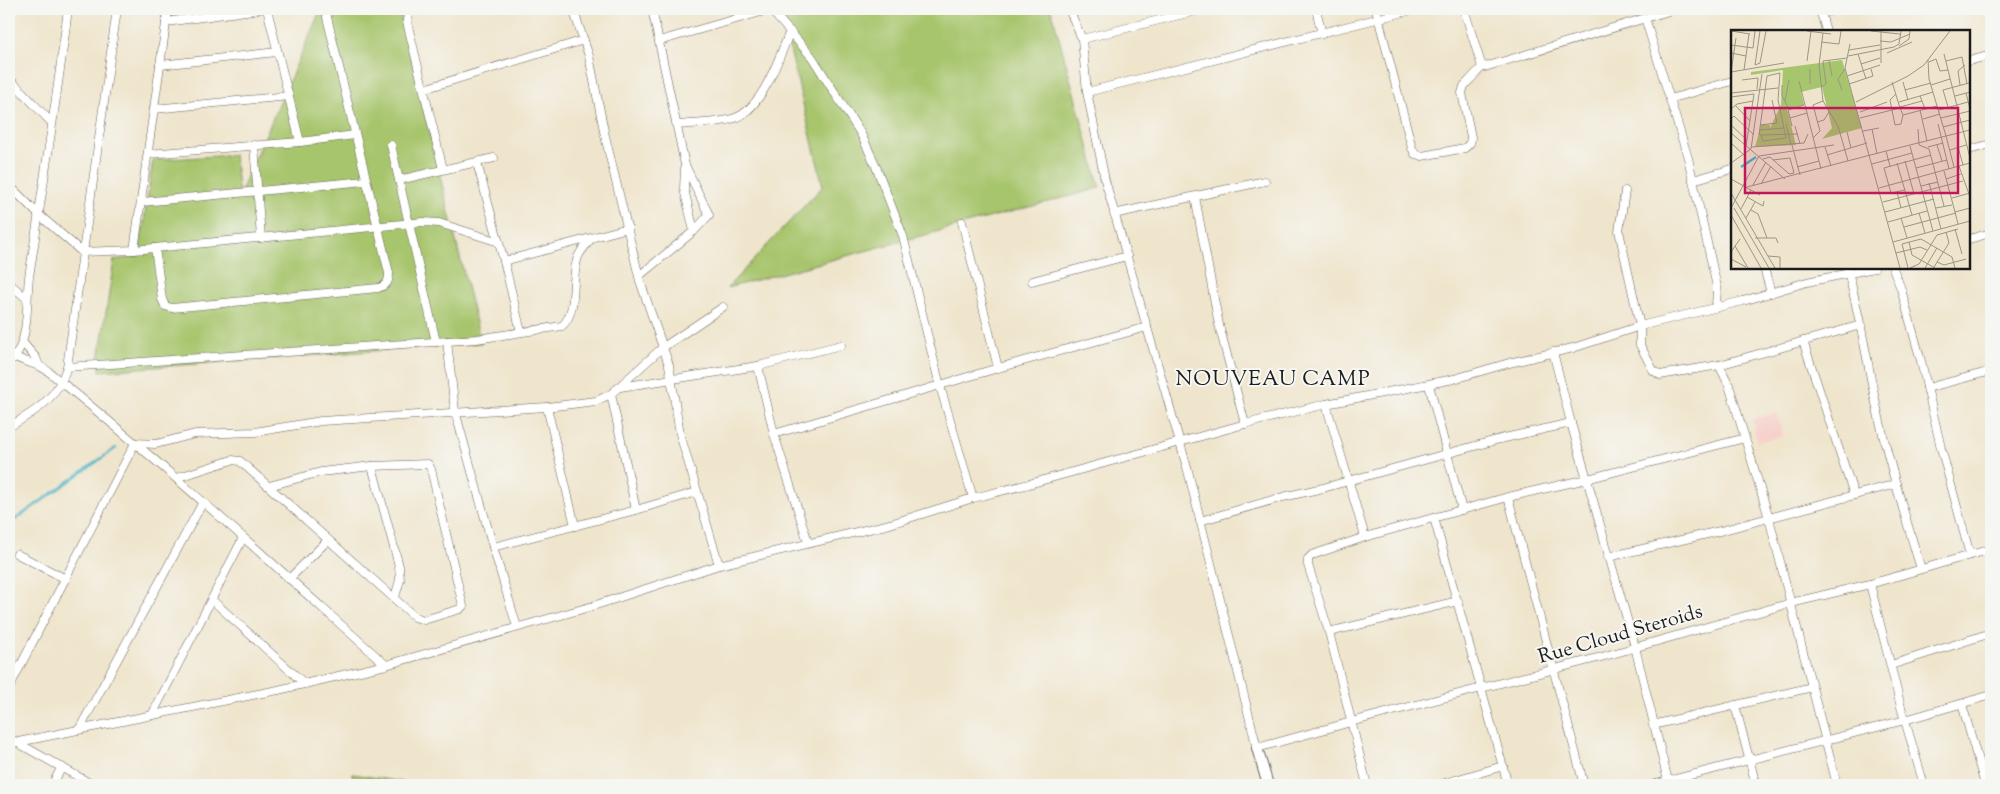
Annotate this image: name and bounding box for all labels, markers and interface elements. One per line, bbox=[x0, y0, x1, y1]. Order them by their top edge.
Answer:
inset map bbox=[1731, 30, 1970, 269]
district label: NOUVEAU CAMP bbox=[1175, 365, 1371, 395]
street label: Rue Cloud Steroids bbox=[1535, 598, 1706, 673]

